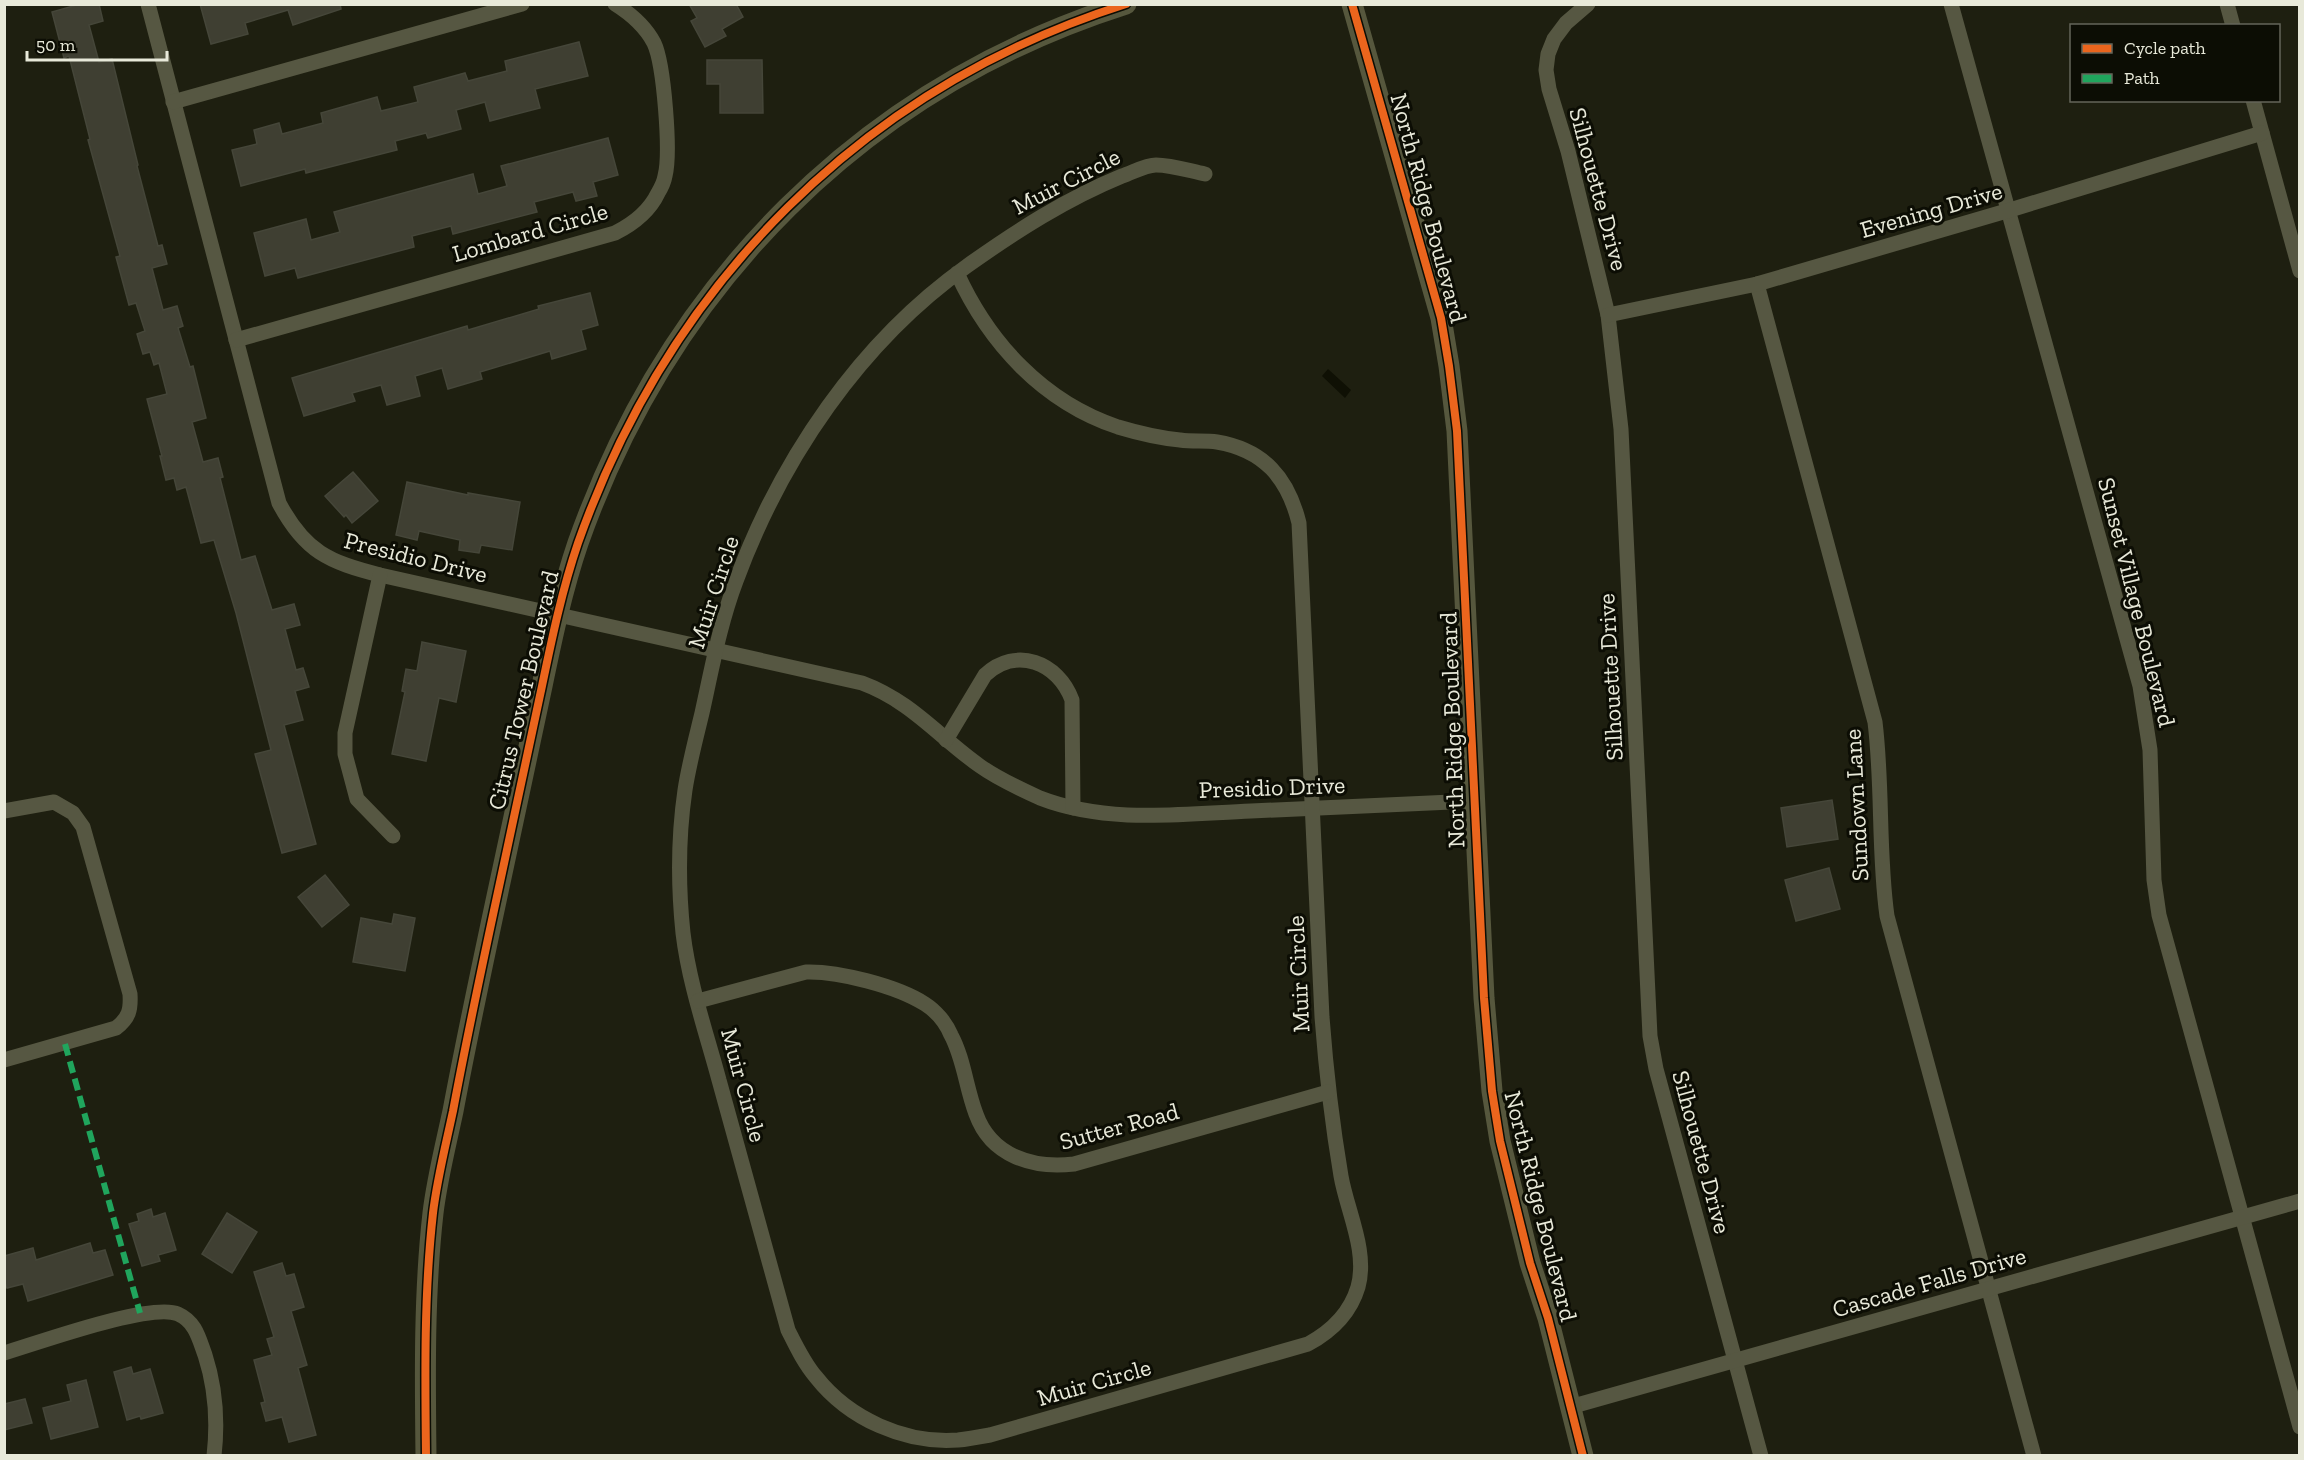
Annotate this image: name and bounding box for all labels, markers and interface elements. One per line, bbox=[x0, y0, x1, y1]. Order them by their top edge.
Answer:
scale bar bbox=[27, 24, 166, 62]
legend bbox=[2070, 24, 2280, 102]
text: 50 m bbox=[36, 34, 76, 56]
text: Cycle path bbox=[2124, 37, 2206, 59]
text: Path bbox=[2124, 67, 2160, 89]
street label: North Ridge Boulevard bbox=[1384, 90, 1474, 326]
street label: Silhouette Drive bbox=[1563, 104, 1635, 274]
street label: Muir Circle bbox=[1007, 142, 1125, 220]
street label: Evening Drive bbox=[1857, 176, 2005, 244]
street label: Lombard Circle bbox=[449, 196, 611, 268]
street label: Sunset Village Boulevard bbox=[2092, 474, 2182, 730]
street label: Presidio Drive bbox=[341, 525, 491, 589]
street label: Muir Circle bbox=[681, 532, 745, 652]
street label: Citrus Tower Boulevard bbox=[481, 568, 565, 812]
street label: Silhouette Drive bbox=[1591, 593, 1629, 761]
street label: North Ridge Boulevard bbox=[1433, 611, 1471, 849]
street label: Sundown Lane bbox=[1838, 728, 1874, 882]
street label: Presidio Drive bbox=[1198, 770, 1346, 804]
street label: Muir Circle bbox=[1280, 915, 1316, 1033]
street label: Muir Circle bbox=[715, 1025, 773, 1145]
street label: Silhouette Drive bbox=[1666, 1067, 1738, 1237]
street label: North Ridge Boulevard bbox=[1498, 1088, 1584, 1324]
street label: Sutter Road bbox=[1056, 1096, 1182, 1156]
street label: Cascade Falls Drive bbox=[1829, 1240, 2029, 1324]
street label: Muir Circle bbox=[1034, 1352, 1154, 1412]

